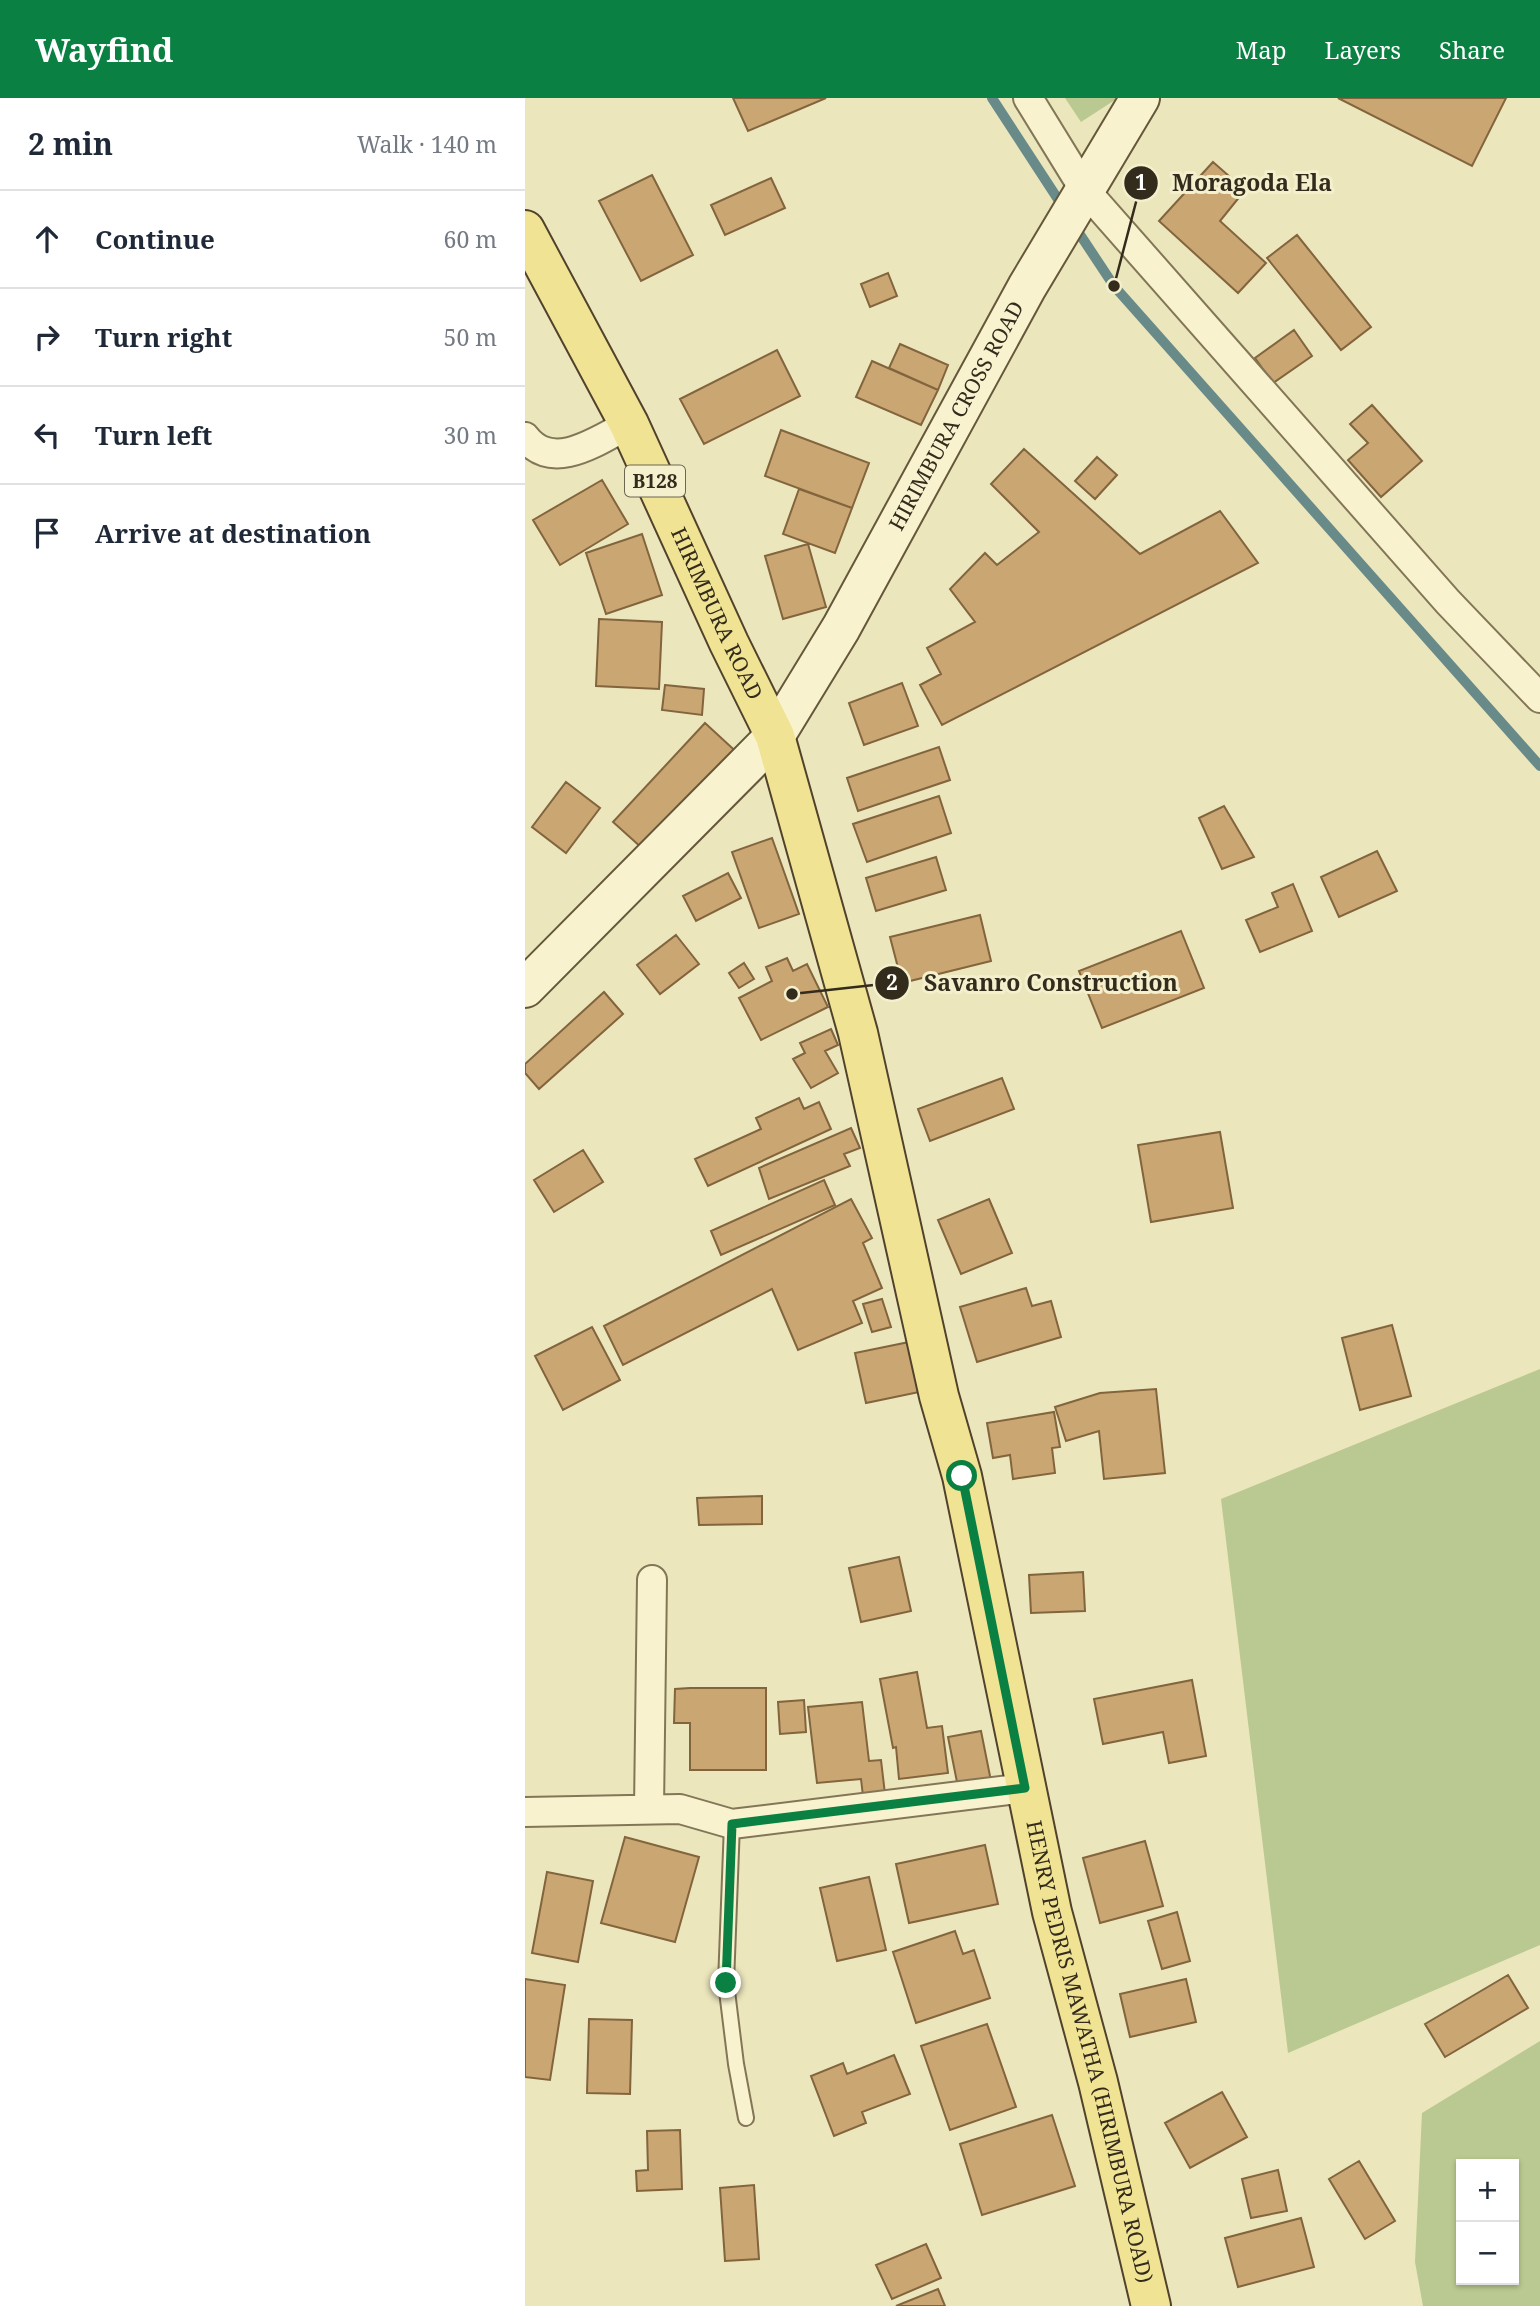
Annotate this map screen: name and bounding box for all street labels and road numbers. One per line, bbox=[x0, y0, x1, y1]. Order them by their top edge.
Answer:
street label: HIRIMBURA CROSS ROAD bbox=[882, 296, 1030, 535]
road number: B128 bbox=[625, 466, 685, 496]
street label: HIRIMBURA ROAD bbox=[665, 523, 770, 704]
street label: HENRY PEDRIS MAWATHA (HIRIMBURA ROAD) bbox=[1020, 1818, 1160, 2286]

